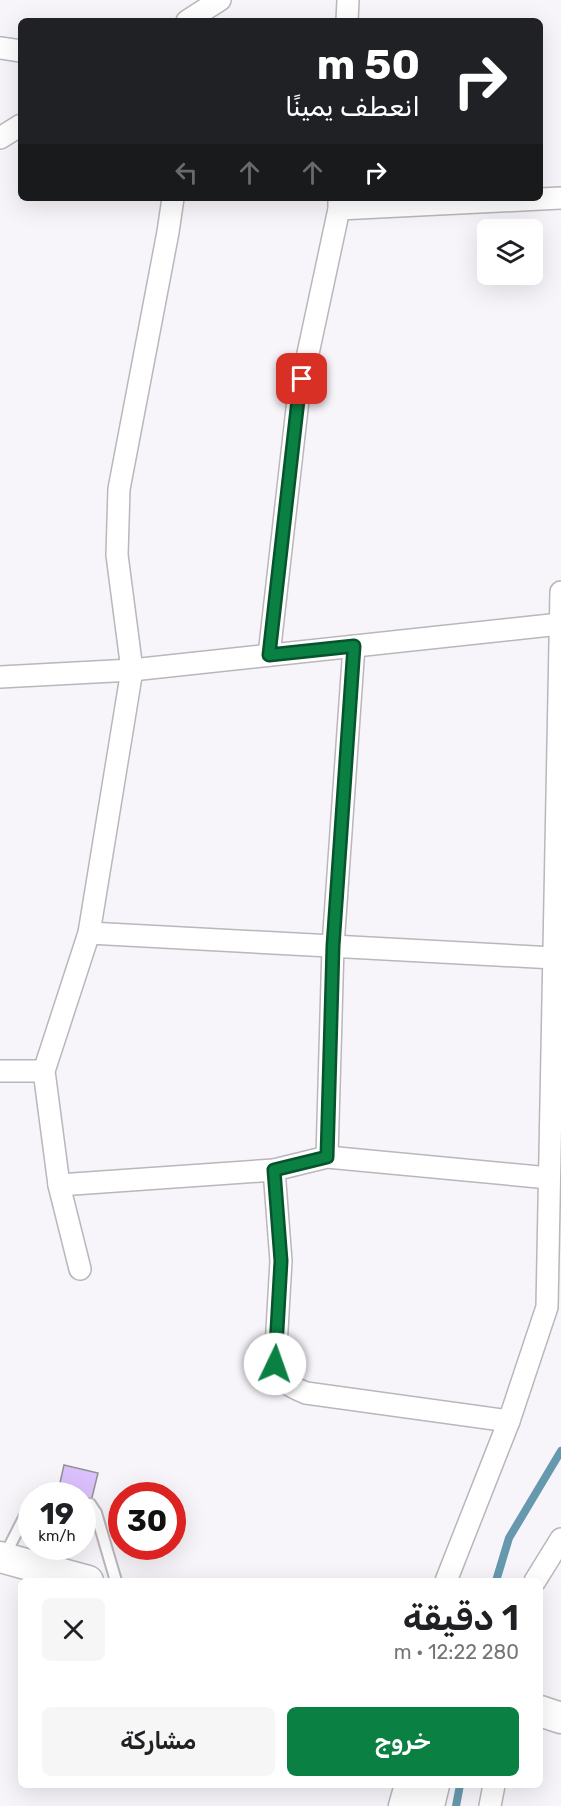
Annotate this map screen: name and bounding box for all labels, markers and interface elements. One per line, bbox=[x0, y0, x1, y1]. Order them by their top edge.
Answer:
text: 50 m bbox=[317, 40, 420, 90]
icon: right bbox=[441, 42, 519, 120]
text: انعطف يمينًا bbox=[285, 91, 420, 123]
icon: left bbox=[170, 156, 203, 189]
icon: ahead bbox=[233, 156, 266, 189]
icon: ahead bbox=[296, 156, 329, 189]
icon: right bbox=[359, 156, 392, 189]
map controls bbox=[477, 219, 543, 285]
button: layers bbox=[477, 219, 543, 285]
pin bbox=[276, 353, 327, 404]
icon: arrive bbox=[285, 362, 318, 395]
position arrow bbox=[243, 1332, 307, 1396]
speed limit sign: 30 bbox=[108, 1482, 186, 1560]
text: 19 bbox=[40, 1496, 74, 1532]
text: km/h bbox=[38, 1527, 76, 1545]
text: 1 دقيقة bbox=[403, 1596, 519, 1639]
button: close bbox=[42, 1598, 105, 1661]
text: 280 m · 12:22 bbox=[394, 1640, 519, 1664]
button: مشاركة bbox=[42, 1707, 275, 1776]
button: خروج bbox=[287, 1707, 519, 1776]

